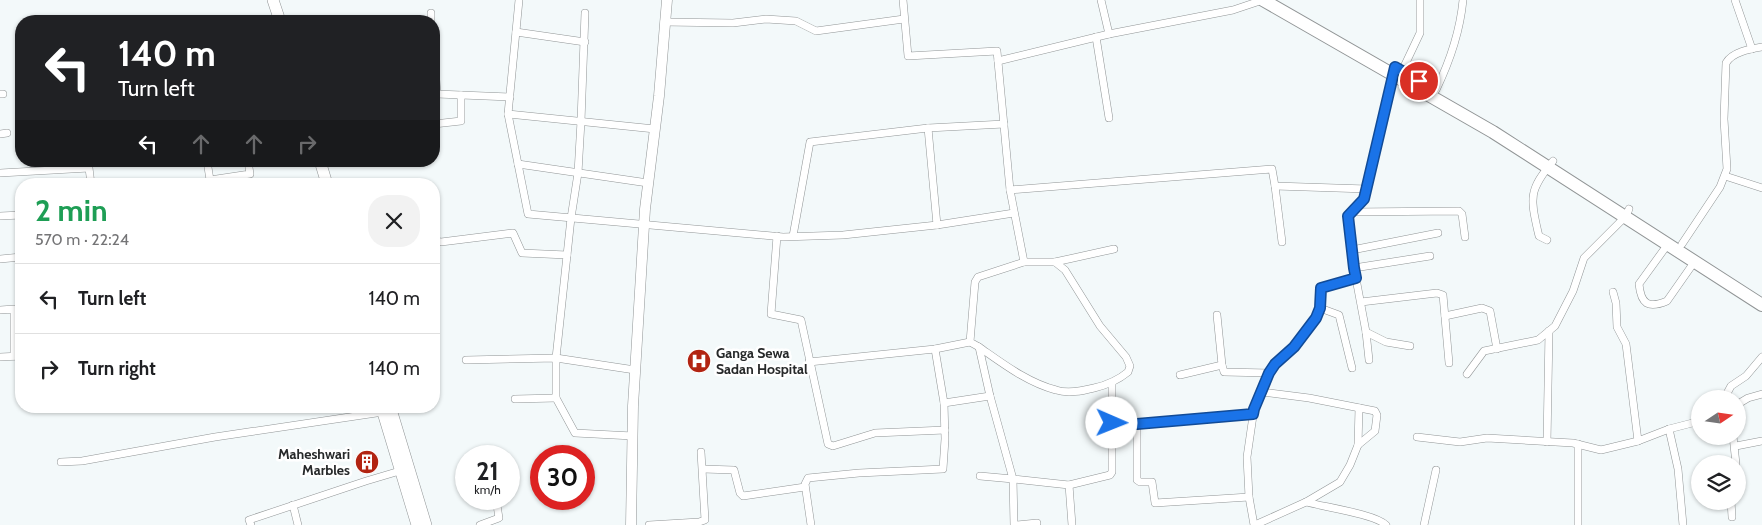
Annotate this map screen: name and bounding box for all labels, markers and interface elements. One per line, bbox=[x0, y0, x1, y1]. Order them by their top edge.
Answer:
text: 140 m bbox=[118, 32, 216, 75]
icon: left bbox=[35, 35, 100, 100]
pin bbox=[1398, 60, 1440, 102]
icon: arrive bbox=[1405, 67, 1433, 95]
text: Turn left bbox=[118, 75, 195, 102]
icon: left bbox=[134, 130, 162, 158]
icon: ahead bbox=[187, 130, 215, 158]
icon: ahead bbox=[240, 130, 268, 158]
icon: right bbox=[293, 130, 321, 158]
text: 2 min bbox=[35, 192, 107, 229]
button: close bbox=[368, 195, 420, 247]
text: 570 m · 22:24 bbox=[35, 230, 129, 249]
icon: left bbox=[35, 285, 63, 313]
text: Turn left bbox=[78, 287, 146, 310]
text: 140 m bbox=[369, 287, 420, 310]
place label: Ganga Sewa Sadan Hospital bbox=[716, 344, 808, 378]
hospital icon: Ganga Sewa Sadan Hospital bbox=[686, 348, 712, 374]
icon: right bbox=[35, 355, 63, 383]
text: Turn right bbox=[78, 357, 156, 380]
text: 140 m bbox=[369, 357, 420, 380]
north arrow bbox=[1691, 390, 1746, 445]
map controls bbox=[1691, 390, 1746, 510]
position arrow bbox=[1085, 396, 1137, 448]
place label: Maheshwari Marbles bbox=[278, 445, 350, 479]
speed limit sign: 30 bbox=[530, 445, 595, 510]
building icon: Maheshwari Marbles bbox=[354, 449, 380, 475]
button: layers bbox=[1691, 455, 1746, 510]
text: 21 bbox=[476, 456, 499, 486]
text: km/h bbox=[474, 482, 501, 497]

